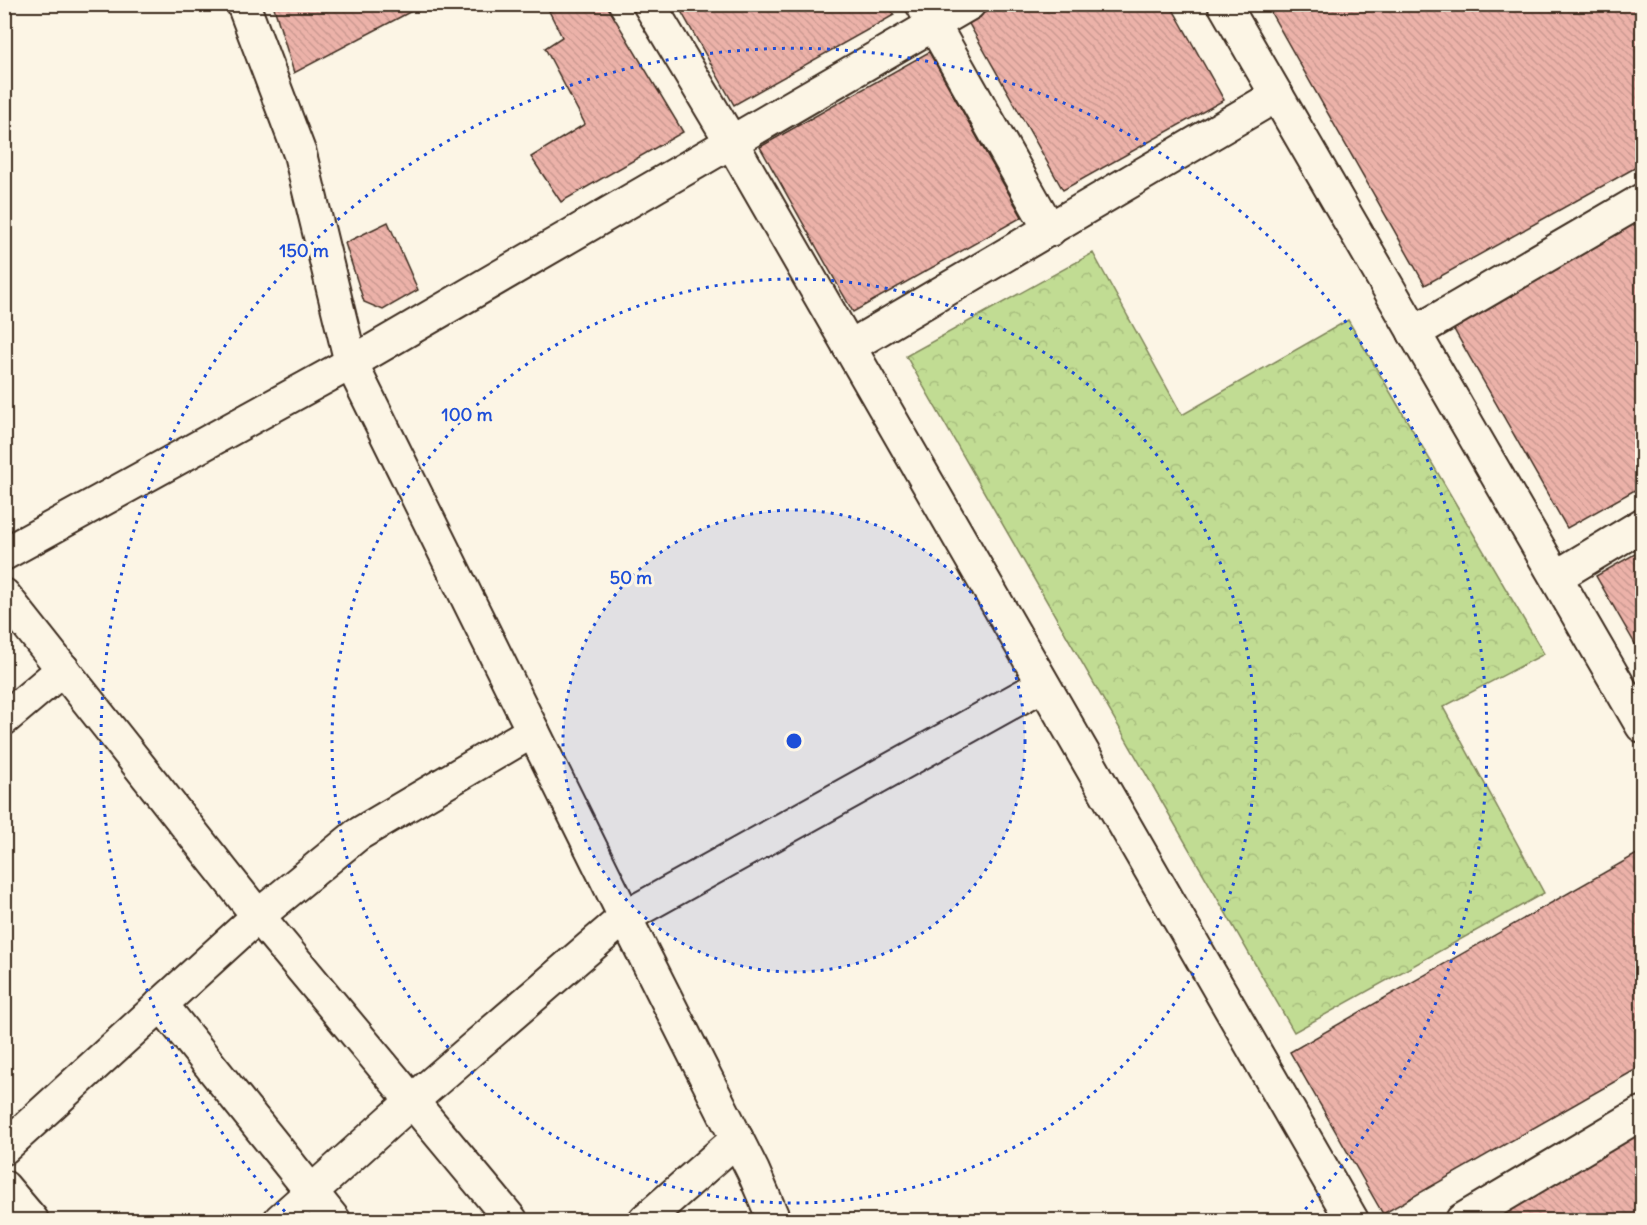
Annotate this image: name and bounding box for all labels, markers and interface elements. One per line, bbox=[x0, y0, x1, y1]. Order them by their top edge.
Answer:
text: 150 m bbox=[279, 239, 329, 262]
text: 100 m bbox=[442, 403, 493, 426]
text: 50 m bbox=[610, 566, 652, 589]
centre of rings bbox=[784, 731, 804, 751]

